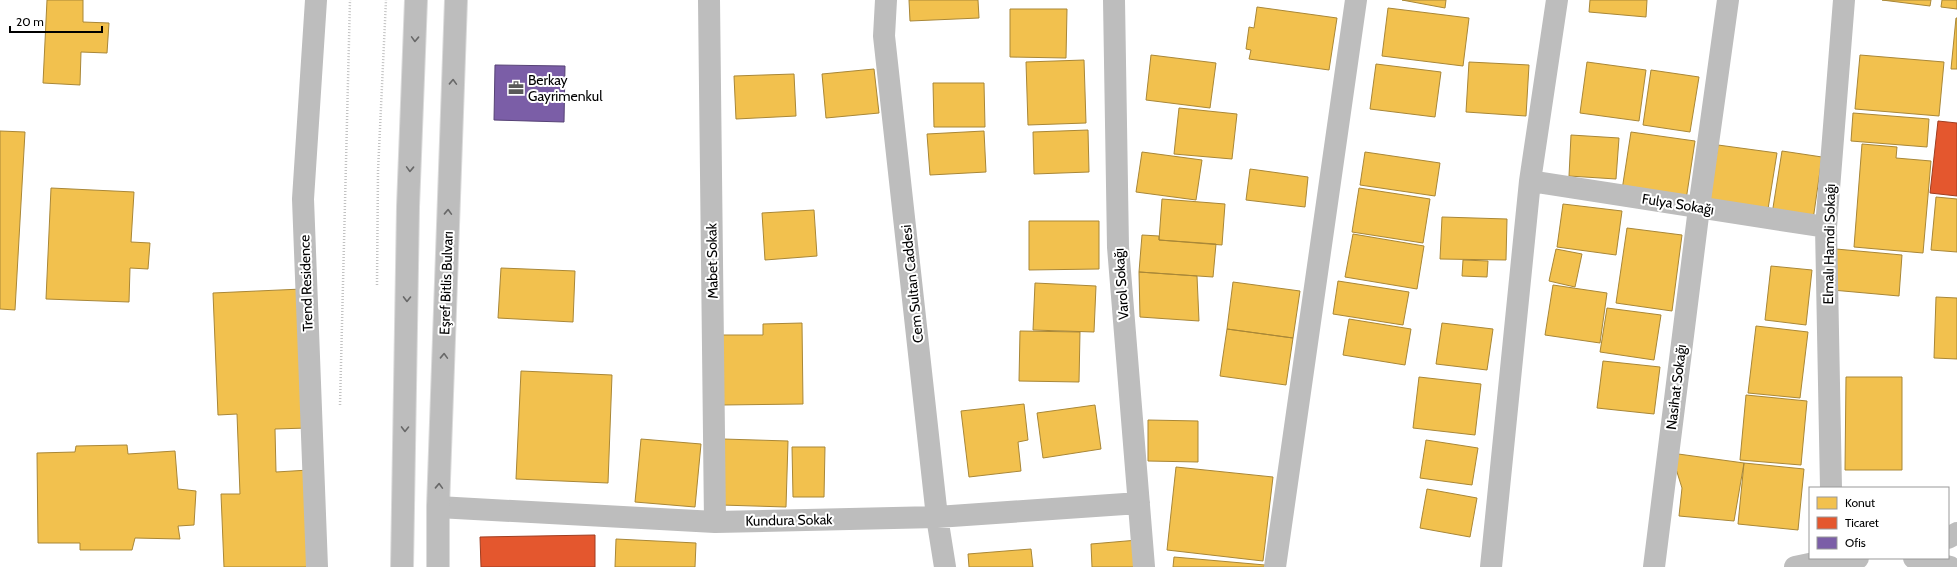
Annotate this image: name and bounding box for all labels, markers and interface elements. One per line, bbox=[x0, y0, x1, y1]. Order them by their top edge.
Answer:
scale bar bbox=[10, 8, 102, 34]
text: 20 m bbox=[16, 14, 44, 29]
one-way arrow bbox=[410, 36, 419, 42]
place label: Berkay Gayrimenkul bbox=[528, 71, 603, 105]
one-way arrow bbox=[449, 79, 457, 85]
office icon: Berkay Gayrimenkul bbox=[507, 79, 525, 97]
one-way arrow bbox=[405, 166, 414, 172]
street label: Elmalı Hamdi Sokağı bbox=[1819, 183, 1839, 305]
street label: Fulya Sokağı bbox=[1641, 189, 1715, 219]
one-way arrow bbox=[444, 209, 453, 215]
street label: Mabet Sokak bbox=[702, 222, 722, 299]
street label: Cem Sultan Caddesi bbox=[897, 224, 927, 344]
street label: Eşref Bitlis Bulvarı bbox=[435, 231, 457, 335]
street label: Trend Residence bbox=[295, 234, 317, 332]
street label: Varol Sokağı bbox=[1110, 248, 1132, 320]
one-way arrow bbox=[403, 296, 411, 302]
street label: Nasihat Sokağı bbox=[1662, 343, 1690, 431]
one-way arrow bbox=[439, 353, 448, 359]
one-way arrow bbox=[401, 426, 409, 432]
one-way arrow bbox=[435, 483, 443, 489]
legend bbox=[1809, 487, 1949, 559]
text: Konut bbox=[1845, 495, 1875, 510]
street label: Kundura Sokak bbox=[745, 510, 833, 530]
text: Ticaret bbox=[1845, 515, 1879, 530]
text: Ofis bbox=[1845, 535, 1866, 550]

